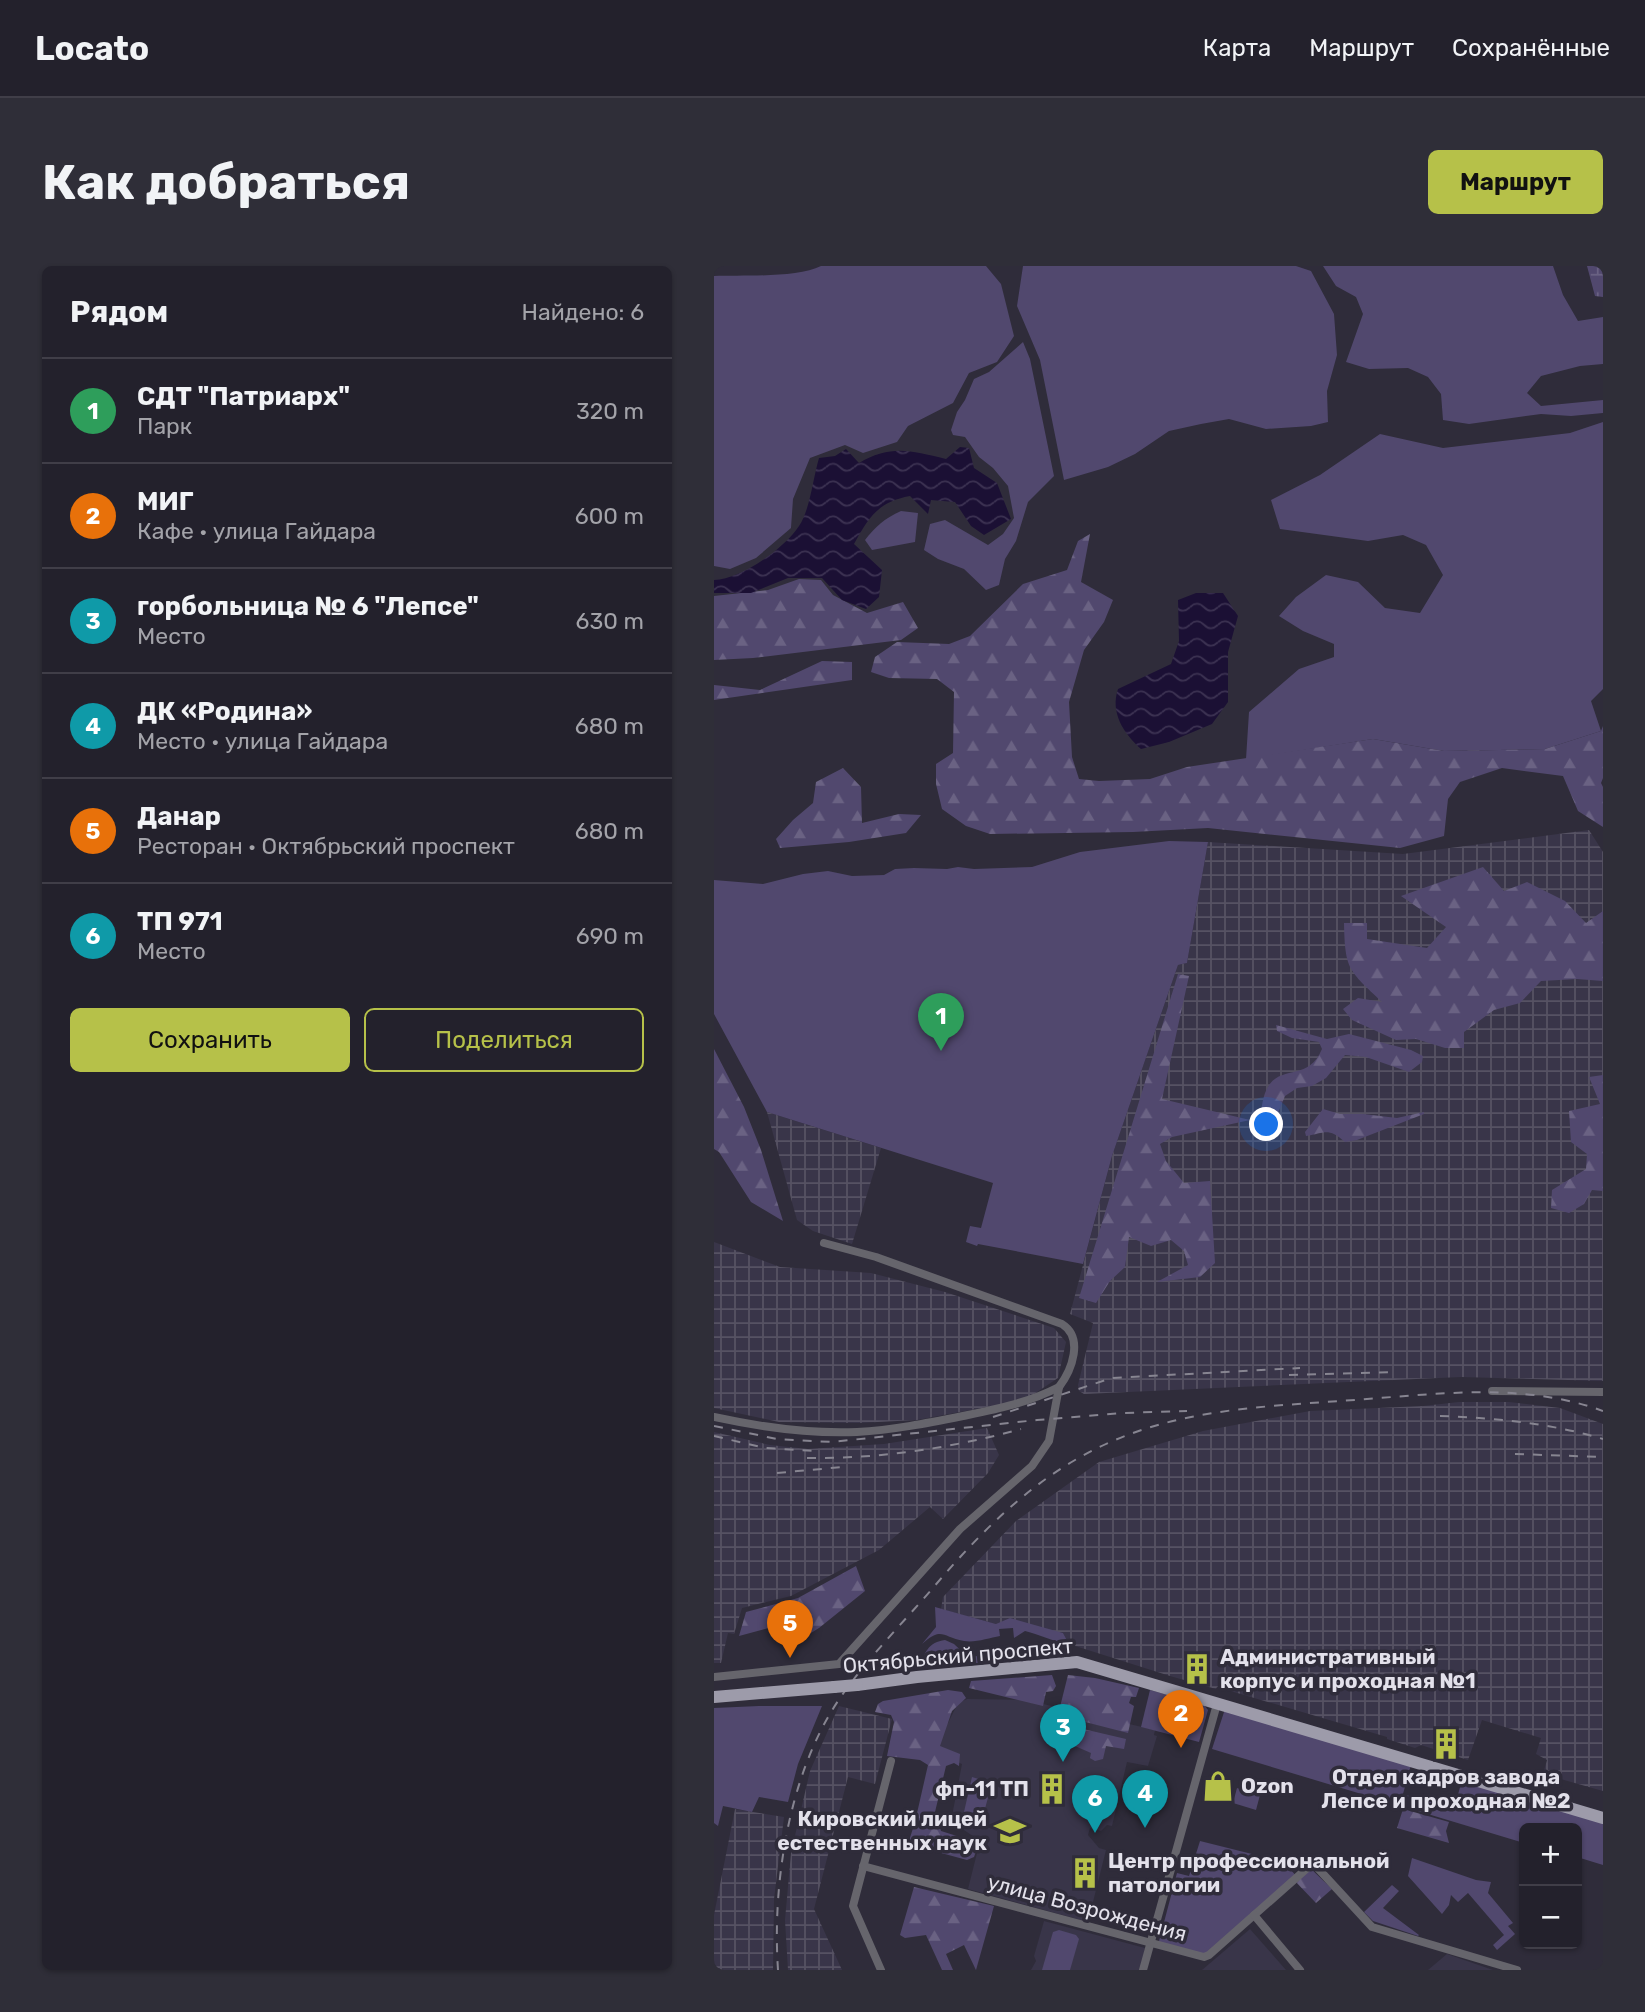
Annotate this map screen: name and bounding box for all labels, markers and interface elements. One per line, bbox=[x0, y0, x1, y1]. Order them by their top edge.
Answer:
text: Locato bbox=[35, 29, 149, 68]
text: Карта bbox=[1203, 34, 1271, 62]
text: Маршрут bbox=[1309, 34, 1414, 62]
text: Сохранённые bbox=[1452, 34, 1610, 62]
button: Маршрут bbox=[1428, 150, 1603, 214]
text: Как добраться bbox=[42, 153, 410, 211]
text: Рядом bbox=[70, 294, 168, 330]
text: Найдено: 6 bbox=[522, 298, 644, 326]
text: СДТ "Патриарх" bbox=[137, 381, 350, 412]
text: 1 bbox=[87, 397, 99, 425]
text: 320 m bbox=[576, 397, 644, 425]
text: Парк bbox=[137, 412, 192, 440]
text: МИГ bbox=[137, 486, 193, 517]
text: 2 bbox=[86, 502, 100, 530]
text: 600 m bbox=[575, 502, 644, 530]
text: Кафе · улица Гайдара bbox=[137, 517, 376, 545]
text: горбольница № 6 "Лепсе" bbox=[137, 591, 479, 622]
text: 3 bbox=[85, 607, 101, 635]
text: 630 m bbox=[576, 607, 644, 635]
text: Место bbox=[137, 622, 206, 650]
text: ДК «Родина» bbox=[137, 696, 312, 727]
text: 4 bbox=[85, 712, 101, 740]
text: 680 m bbox=[575, 712, 644, 740]
text: Место · улица Гайдара bbox=[137, 727, 388, 755]
text: Данар bbox=[137, 801, 221, 832]
text: 5 bbox=[86, 817, 100, 845]
text: 680 m bbox=[575, 817, 644, 845]
text: Ресторан · Октябрьский проспект bbox=[137, 832, 515, 860]
text: ТП 971 bbox=[137, 906, 223, 937]
text: 6 bbox=[86, 922, 100, 950]
text: 690 m bbox=[576, 922, 644, 950]
text: Место bbox=[137, 937, 206, 965]
pin: 1 bbox=[918, 993, 964, 1051]
button: Сохранить bbox=[70, 1008, 350, 1072]
button: Поделиться bbox=[364, 1008, 644, 1072]
your location bbox=[1249, 1107, 1283, 1141]
pin: 5 bbox=[767, 1600, 813, 1658]
street label: Октябрьский проспект bbox=[842, 1633, 1074, 1678]
place label: Административный корпус и проходная №1 bbox=[1220, 1644, 1476, 1693]
building icon: Административный корпус и проходная №1 bbox=[1180, 1652, 1214, 1686]
pin: 2 bbox=[1158, 1690, 1204, 1748]
pin: 3 bbox=[1040, 1704, 1086, 1762]
building icon: Отдел кадров завода Лепсе и проходная №2 bbox=[1429, 1727, 1463, 1761]
place label: Отдел кадров завода Лепсе и проходная №2 bbox=[1321, 1764, 1571, 1813]
shop icon: Ozon bbox=[1201, 1769, 1235, 1803]
pin: 4 bbox=[1122, 1770, 1168, 1828]
building icon: фп-11 ТП bbox=[1035, 1772, 1069, 1806]
place label: Ozon bbox=[1241, 1773, 1294, 1798]
pin: 6 bbox=[1072, 1775, 1118, 1833]
place label: фп-11 ТП bbox=[935, 1776, 1029, 1801]
place label: Кировский лицей естественных наук bbox=[777, 1806, 987, 1855]
school or university icon: Кировский лицей естественных наук bbox=[993, 1814, 1027, 1848]
map controls bbox=[1519, 1823, 1582, 1949]
button: + bbox=[1519, 1823, 1582, 1886]
place label: Центр профессиональной патологии bbox=[1108, 1848, 1389, 1897]
building icon: Центр профессиональной патологии bbox=[1068, 1856, 1102, 1890]
street label: улица Возрождения bbox=[985, 1869, 1189, 1946]
button: − bbox=[1519, 1886, 1582, 1949]

